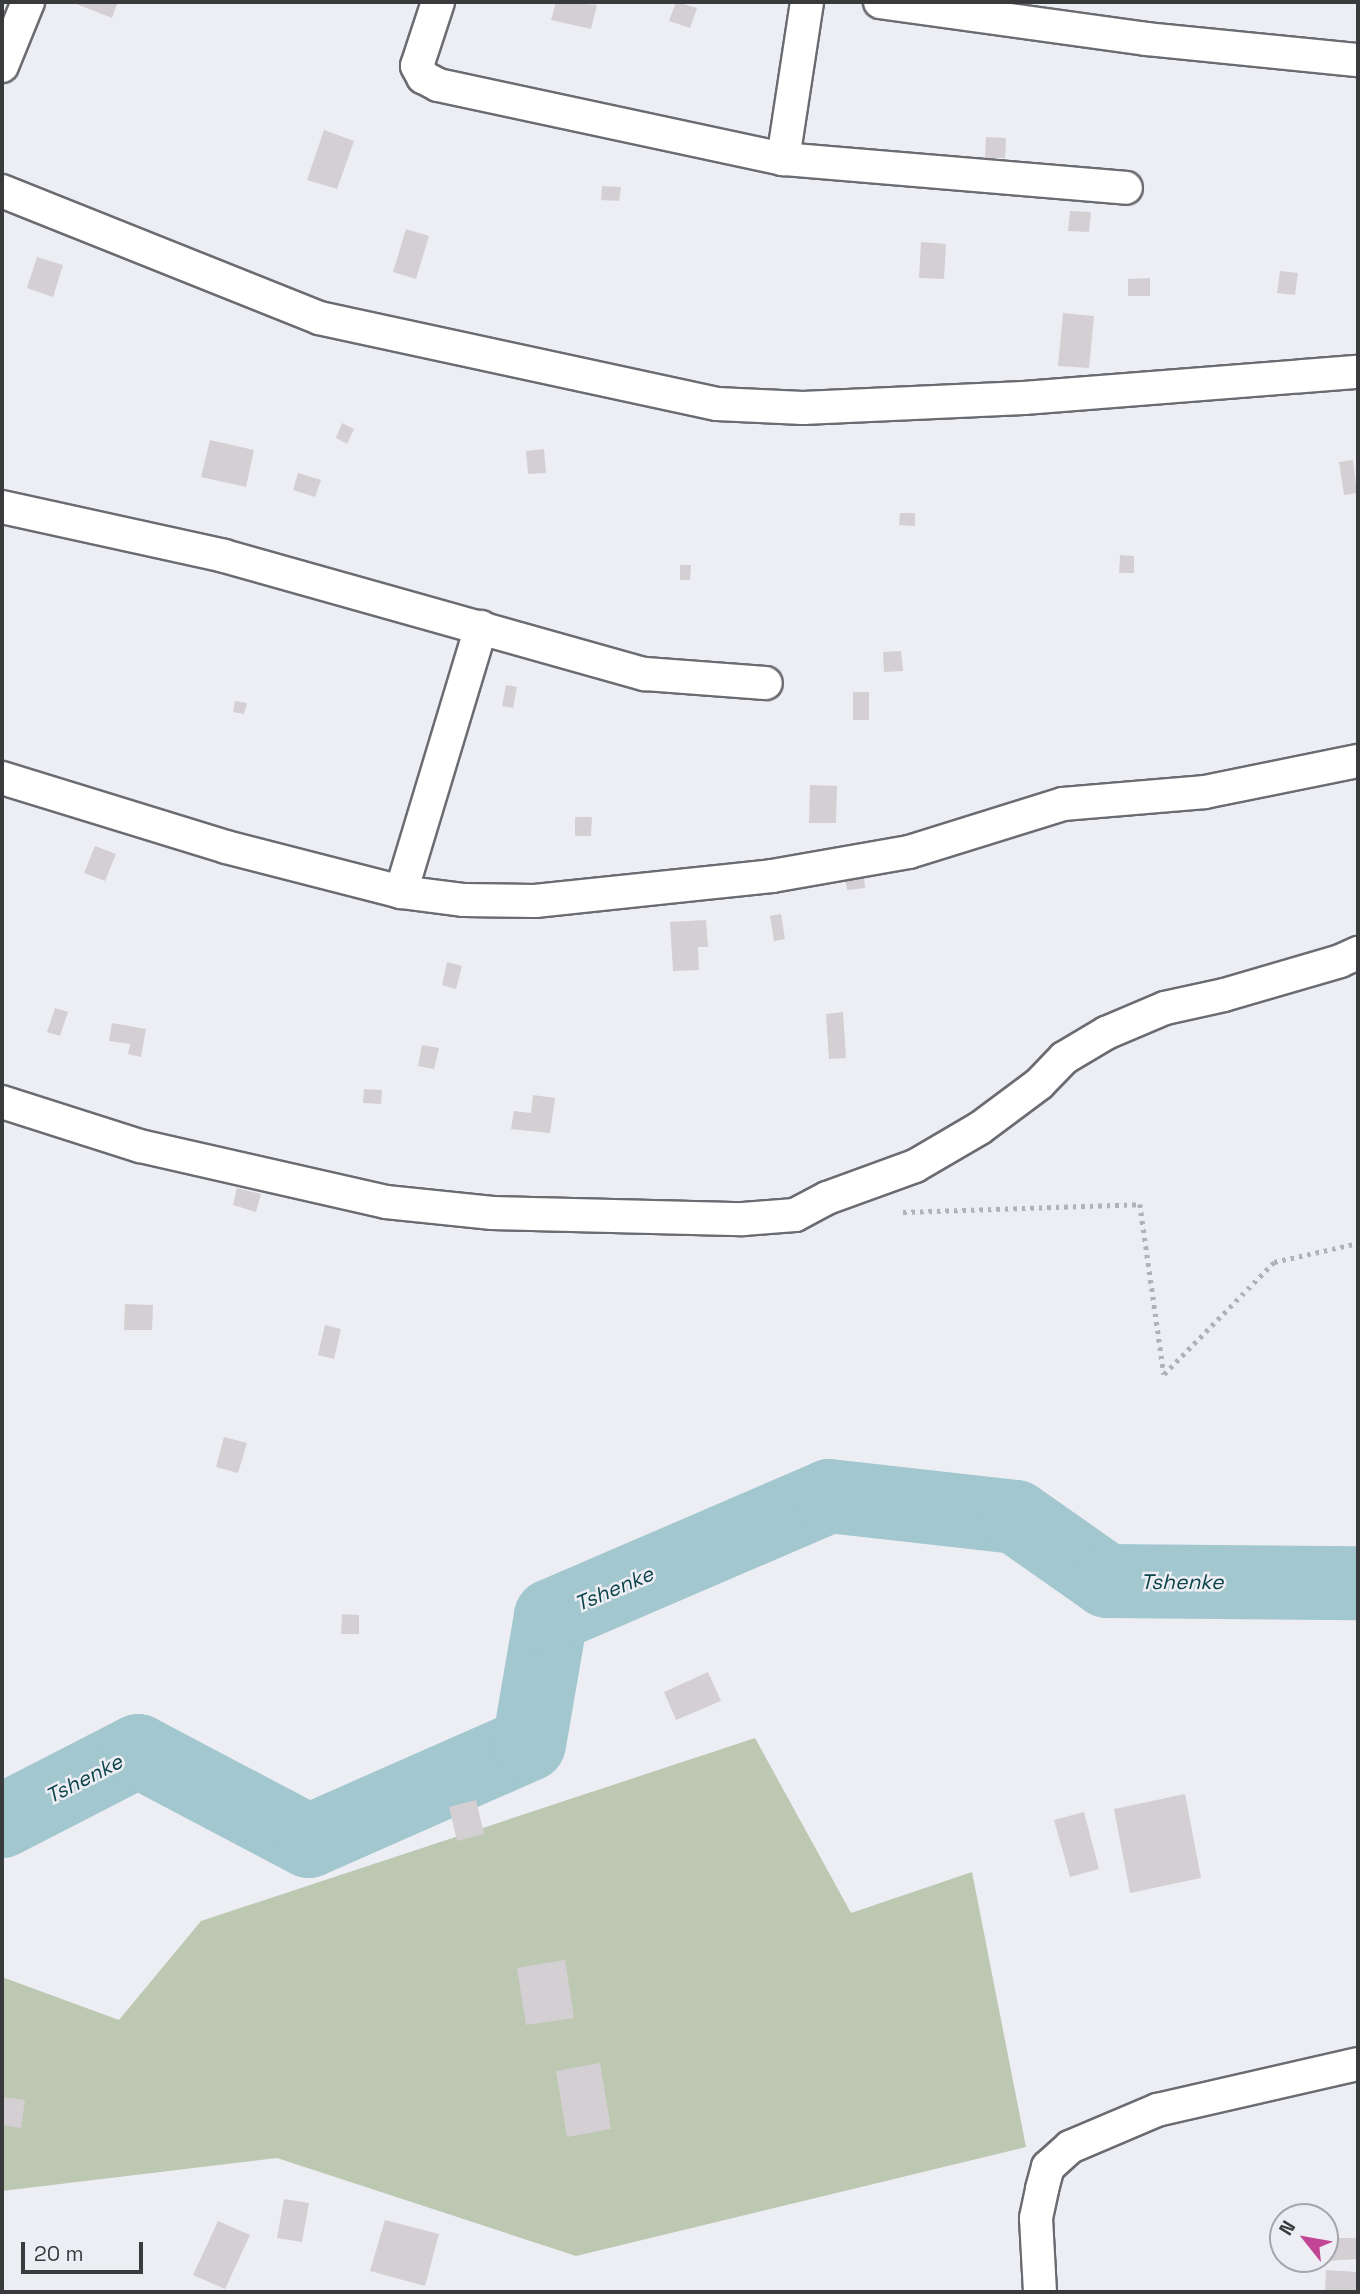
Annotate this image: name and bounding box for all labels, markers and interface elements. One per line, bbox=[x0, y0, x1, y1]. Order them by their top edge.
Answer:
water label: Tshenke bbox=[571, 1561, 657, 1617]
water label: Tshenke bbox=[1141, 1569, 1223, 1595]
water label: Tshenke bbox=[41, 1749, 127, 1809]
north arrow bbox=[1269, 2203, 1339, 2273]
text: N bbox=[1273, 2216, 1301, 2240]
scale bar bbox=[24, 2228, 147, 2272]
text: 20 m bbox=[34, 2240, 84, 2267]

